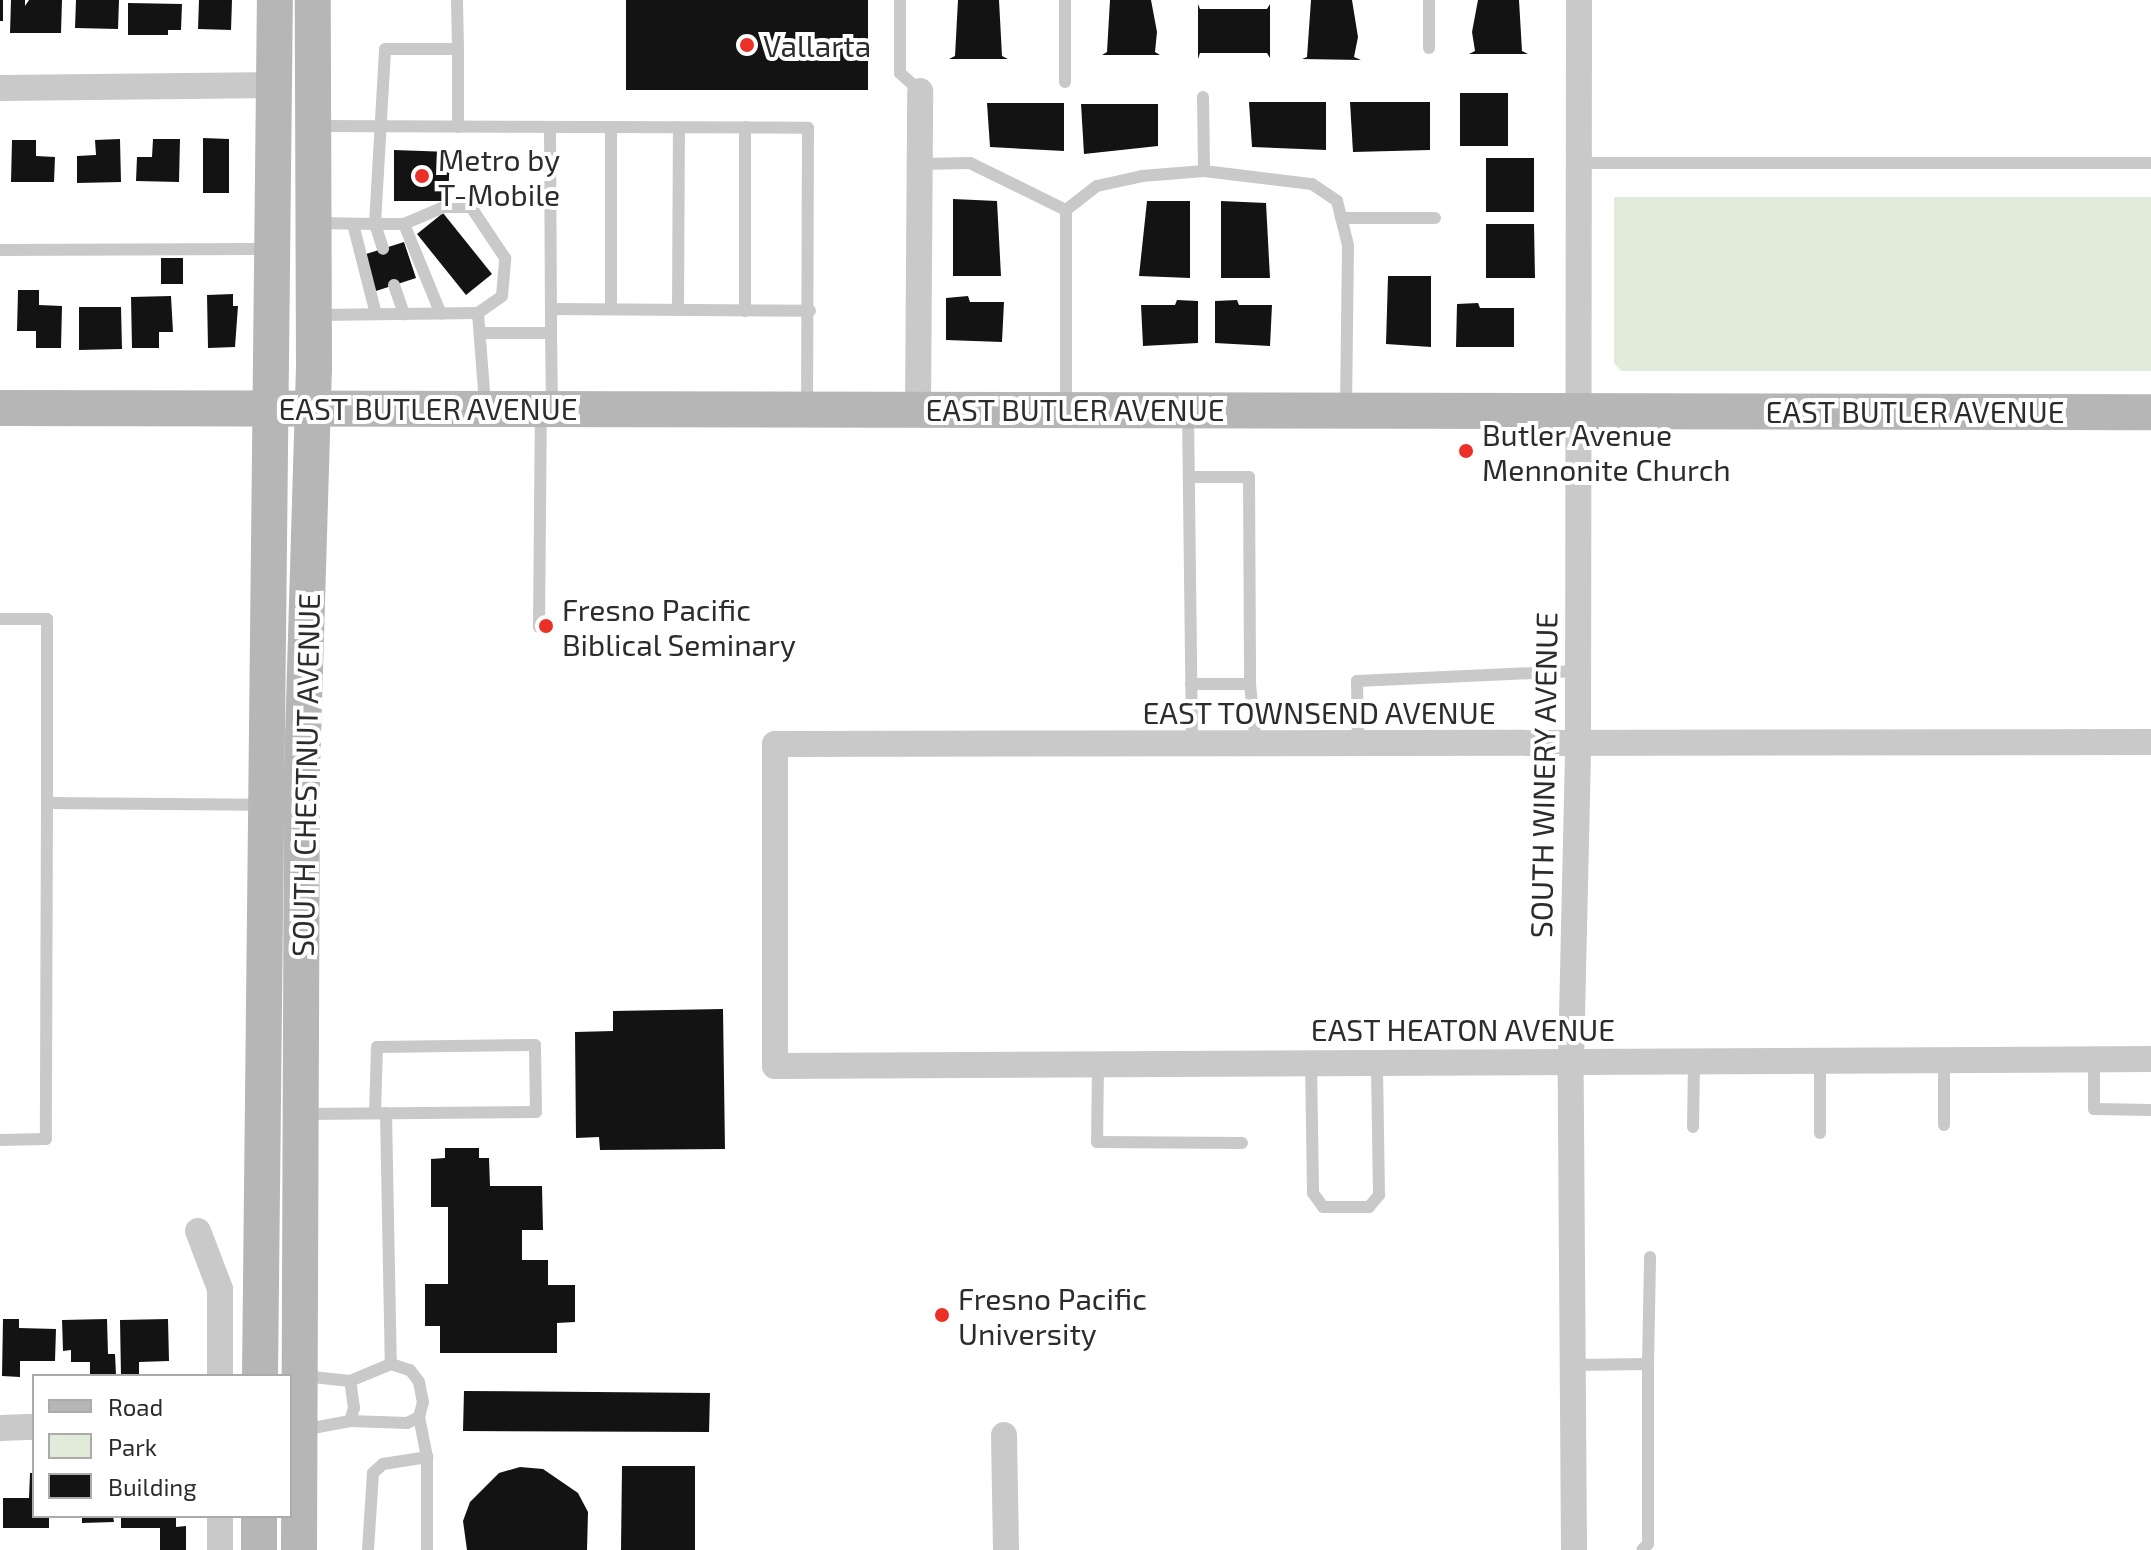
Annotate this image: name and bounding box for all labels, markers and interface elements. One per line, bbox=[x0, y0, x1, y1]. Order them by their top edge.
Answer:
place label: Vallarta bbox=[763, 27, 871, 63]
marker: Vallarta bbox=[738, 36, 756, 54]
place label: Metro by T-Mobile bbox=[438, 141, 560, 212]
marker: Metro by T-Mobile bbox=[413, 167, 431, 185]
street label: EAST BUTLER AVENUE bbox=[278, 390, 578, 426]
street label: EAST BUTLER AVENUE bbox=[925, 391, 1225, 427]
street label: EAST BUTLER AVENUE bbox=[1765, 393, 2065, 429]
place label: Butler Avenue Mennonite Church bbox=[1482, 416, 1731, 486]
marker: Butler Avenue Mennonite Church bbox=[1457, 442, 1475, 460]
place label: Fresno Pacific Biblical Seminary bbox=[562, 591, 797, 662]
street label: SOUTH CHESTNUT AVENUE bbox=[284, 592, 326, 958]
street label: SOUTH WINERY AVENUE bbox=[1522, 611, 1564, 939]
marker: Fresno Pacific Biblical Seminary bbox=[537, 617, 555, 635]
street label: EAST TOWNSEND AVENUE bbox=[1141, 694, 1497, 730]
street label: EAST HEATON AVENUE bbox=[1310, 1011, 1616, 1047]
place label: Fresno Pacific University bbox=[958, 1280, 1147, 1350]
marker: Fresno Pacific University bbox=[933, 1306, 951, 1324]
legend bbox=[32, 1374, 292, 1518]
text: Road bbox=[108, 1392, 163, 1421]
text: Park bbox=[108, 1432, 157, 1461]
text: Building bbox=[108, 1472, 197, 1501]

